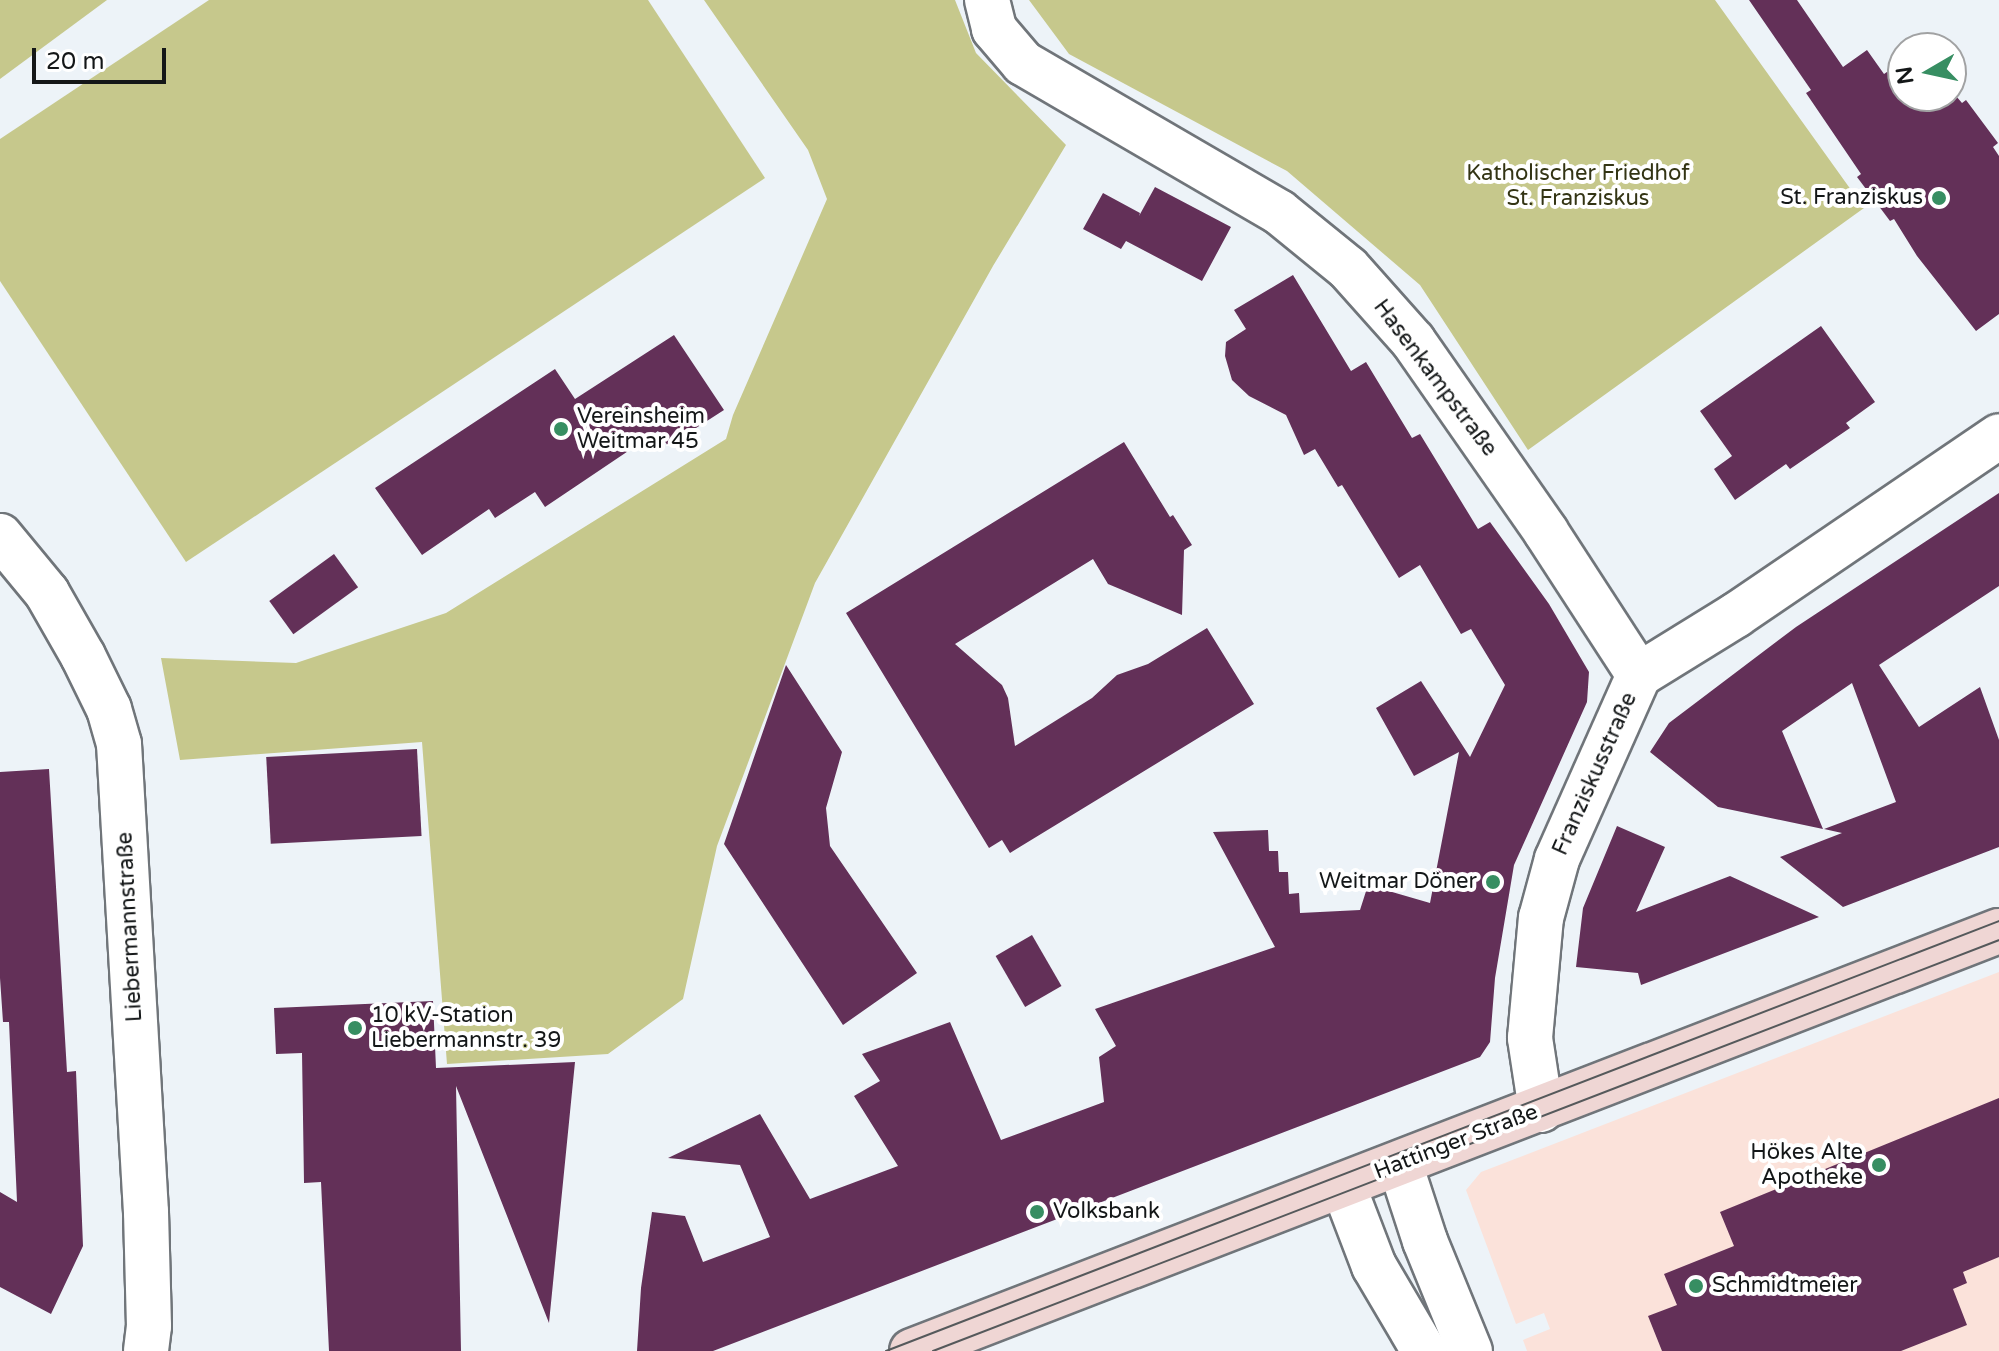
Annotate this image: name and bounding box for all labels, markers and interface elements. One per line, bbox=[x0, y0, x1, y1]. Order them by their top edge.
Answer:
scale bar bbox=[36, 32, 170, 82]
north arrow bbox=[1887, 32, 1967, 112]
text: 20 m bbox=[46, 47, 104, 76]
text: N bbox=[1891, 65, 1919, 86]
park label: Katholischer Friedhof St. Franziskus bbox=[1466, 160, 1690, 212]
place label: St. Franziskus bbox=[1780, 185, 1923, 211]
marker: St. Franziskus bbox=[1930, 189, 1948, 207]
street label: Hasenkampstraße bbox=[1368, 295, 1502, 461]
place label: Vereinsheim Weitmar 45 bbox=[577, 403, 705, 454]
marker: Vereinsheim Weitmar 45 bbox=[552, 420, 570, 438]
street label: Franziskusstraße bbox=[1547, 689, 1643, 859]
street label: Liebermannstraße bbox=[112, 831, 148, 1023]
place label: Weitmar Döner bbox=[1319, 869, 1477, 895]
marker: Weitmar Döner bbox=[1484, 873, 1502, 891]
place label: 10 kV-Station Liebermannstr. 39 bbox=[371, 1002, 561, 1054]
marker: 10 kV-Station Liebermannstr. 39 bbox=[346, 1019, 364, 1037]
street label: Hattinger Straße bbox=[1371, 1099, 1541, 1185]
place label: Hökes Alte Apotheke bbox=[1750, 1139, 1863, 1190]
marker: Hökes Alte Apotheke bbox=[1870, 1156, 1888, 1174]
place label: Volksbank bbox=[1053, 1199, 1160, 1225]
marker: Volksbank bbox=[1028, 1203, 1046, 1221]
place label: Schmidtmeier bbox=[1712, 1273, 1858, 1299]
marker: Schmidtmeier bbox=[1687, 1277, 1705, 1295]

